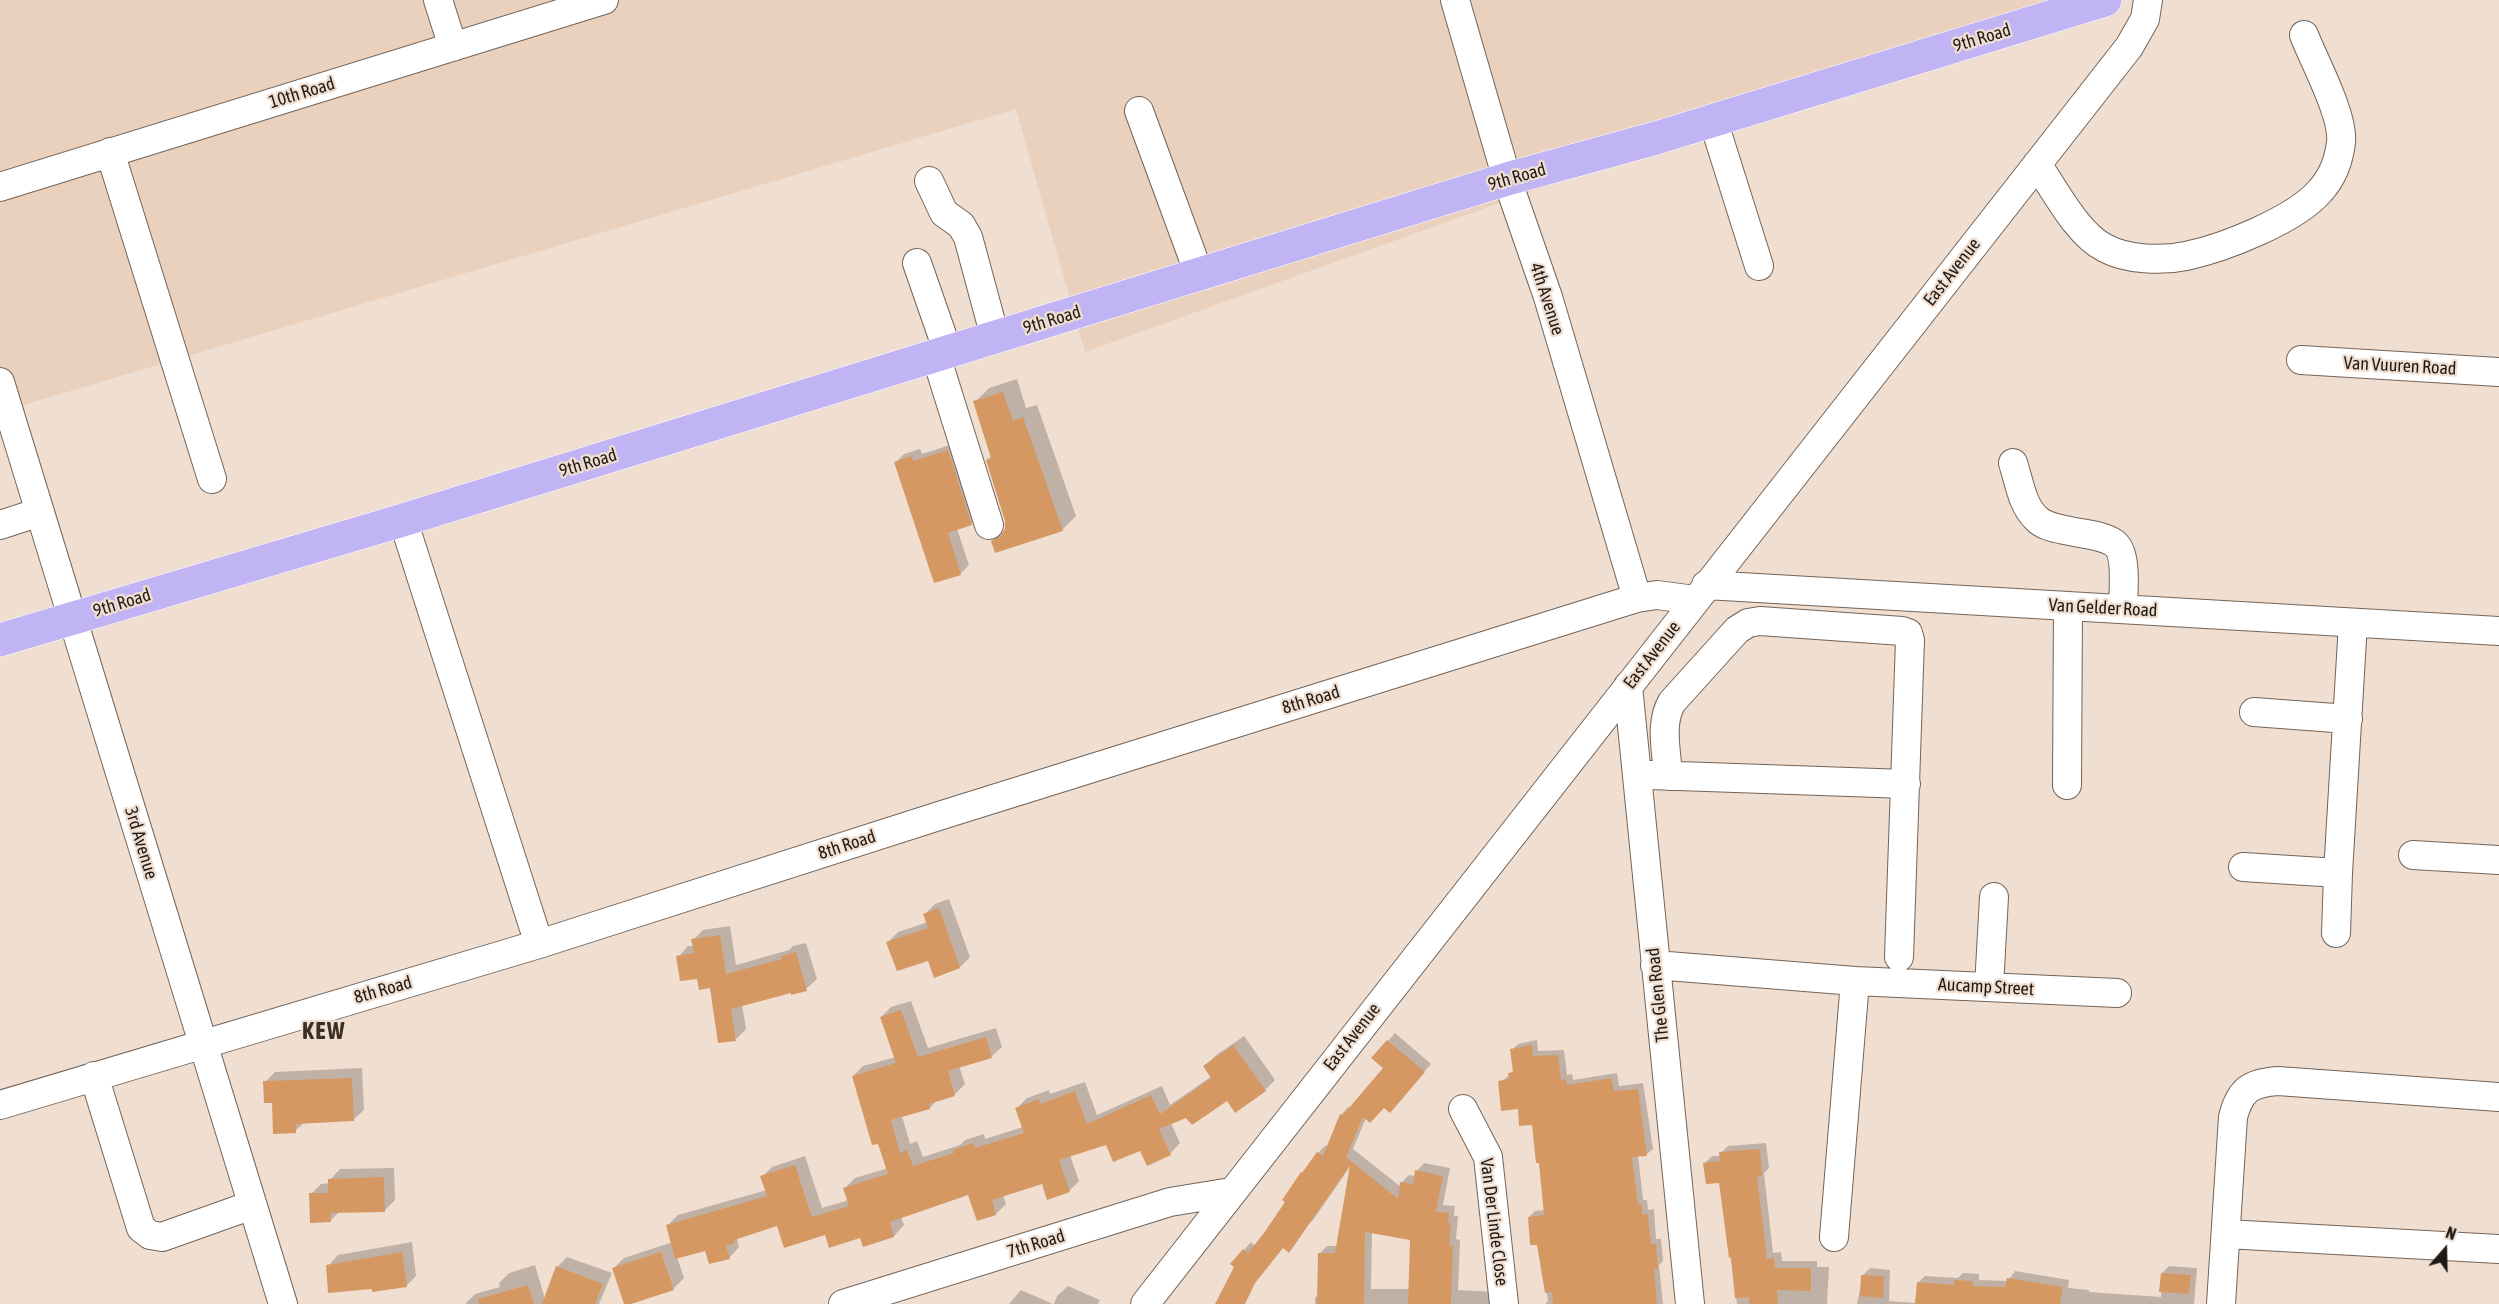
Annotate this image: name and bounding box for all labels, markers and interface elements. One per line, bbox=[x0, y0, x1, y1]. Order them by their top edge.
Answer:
street label: 9th Road bbox=[1951, 19, 2013, 57]
street label: 10th Road bbox=[266, 73, 338, 113]
street label: 9th Road bbox=[1486, 158, 1548, 196]
street label: East Avenue bbox=[1919, 234, 1985, 310]
street label: 4th Avenue bbox=[1525, 260, 1569, 338]
street label: 9th Road bbox=[1021, 301, 1083, 339]
street label: Van Vuuren Road bbox=[2343, 352, 2457, 380]
street label: 9th Road bbox=[557, 444, 619, 482]
street label: 9th Road bbox=[91, 584, 153, 622]
street label: Van Gelder Road bbox=[2048, 594, 2158, 622]
street label: East Avenue bbox=[1619, 617, 1685, 693]
street label: 8th Road bbox=[1280, 681, 1342, 719]
street label: 3rd Avenue bbox=[120, 804, 162, 882]
street label: 8th Road bbox=[816, 826, 878, 864]
street label: The Glen Road bbox=[1642, 947, 1674, 1043]
street label: 8th Road bbox=[352, 971, 414, 1009]
street label: Aucamp Street bbox=[1938, 974, 2034, 1000]
street label: East Avenue bbox=[1319, 999, 1385, 1075]
district label: KEW bbox=[302, 1017, 346, 1045]
street label: Van Der Linde Close bbox=[1475, 1157, 1513, 1287]
north arrow bbox=[2415, 1220, 2475, 1280]
text: N bbox=[2444, 1223, 2459, 1243]
street label: 7th Road bbox=[1005, 1225, 1067, 1263]

